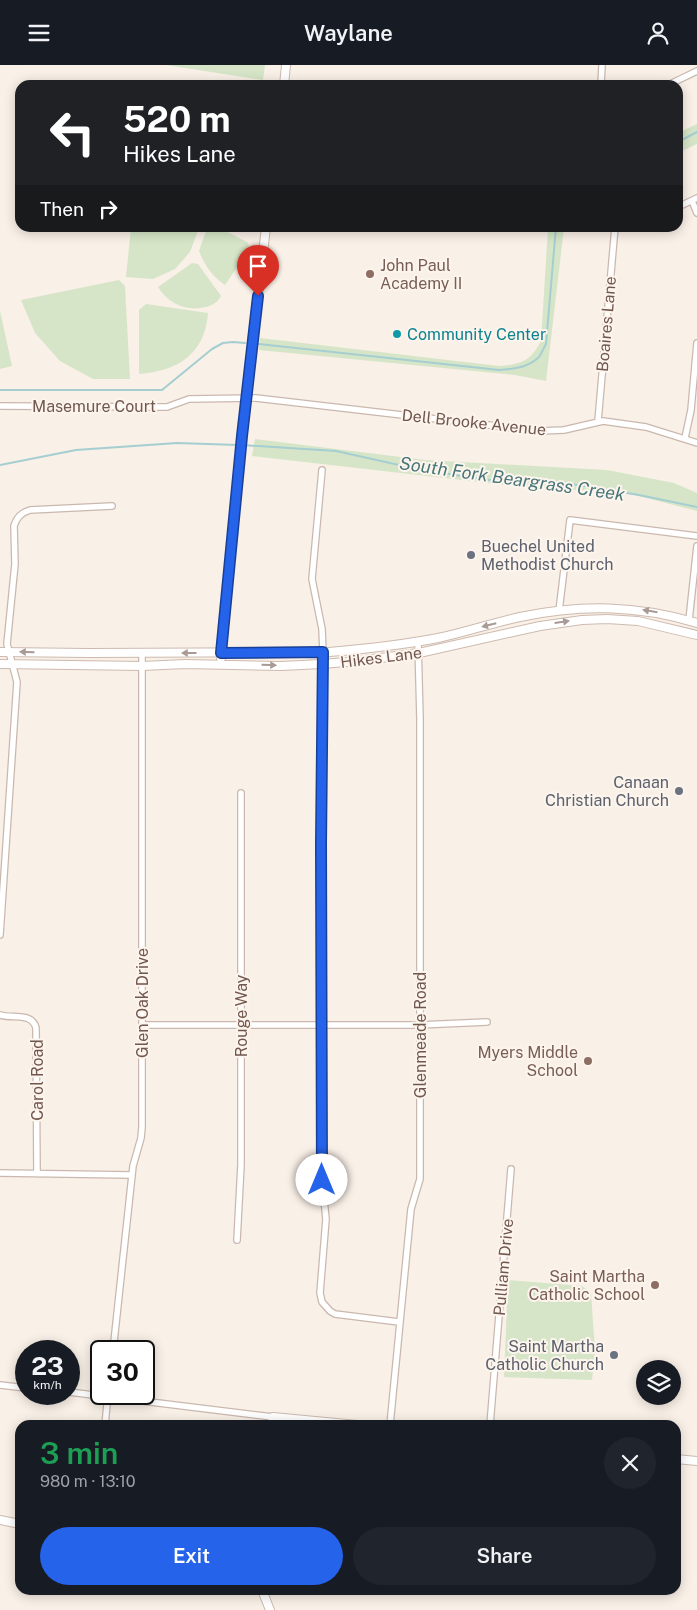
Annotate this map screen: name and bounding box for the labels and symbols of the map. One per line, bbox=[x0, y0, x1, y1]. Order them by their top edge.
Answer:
pin bbox=[237, 245, 279, 296]
place label: John Paul Academy II bbox=[380, 256, 462, 293]
marker: John Paul Academy II bbox=[364, 268, 376, 280]
street label: Boaires Lane bbox=[593, 275, 620, 373]
place label: Community Center bbox=[407, 325, 546, 344]
marker: Community Center bbox=[391, 328, 403, 340]
street label: Masemure Court bbox=[32, 397, 156, 416]
street label: Dell Brooke Avenue bbox=[401, 405, 547, 440]
water label: South Fork Beargrass Creek bbox=[398, 452, 626, 505]
place label: Buechel United Methodist Church bbox=[481, 537, 613, 574]
marker: Buechel United Methodist Church bbox=[465, 549, 477, 561]
one-way arrow bbox=[641, 607, 657, 615]
one-way arrow bbox=[554, 618, 570, 626]
one-way arrow bbox=[482, 621, 497, 629]
street label: Hikes Lane bbox=[339, 643, 423, 672]
one-way arrow bbox=[18, 648, 34, 656]
one-way arrow bbox=[181, 649, 197, 657]
one-way arrow bbox=[261, 662, 277, 670]
place label: Canaan Christian Church bbox=[545, 773, 669, 810]
marker: Canaan Christian Church bbox=[673, 785, 685, 797]
street label: Glen Oak Drive bbox=[133, 948, 152, 1058]
street label: Glenmeade Road bbox=[411, 972, 430, 1098]
street label: Rouge Way bbox=[232, 974, 251, 1057]
street label: Carol Road bbox=[28, 1039, 47, 1121]
place label: Myers Middle School bbox=[477, 1043, 578, 1080]
marker: Myers Middle School bbox=[582, 1055, 594, 1067]
position arrow bbox=[295, 1153, 347, 1205]
street label: Pulliam Drive bbox=[490, 1218, 517, 1317]
place label: Saint Martha Catholic School bbox=[528, 1267, 645, 1304]
marker: Saint Martha Catholic School bbox=[649, 1279, 661, 1291]
place label: Saint Martha Catholic Church bbox=[485, 1337, 604, 1374]
speed limit sign: 30 bbox=[90, 1340, 155, 1405]
marker: Saint Martha Catholic Church bbox=[608, 1349, 620, 1361]

